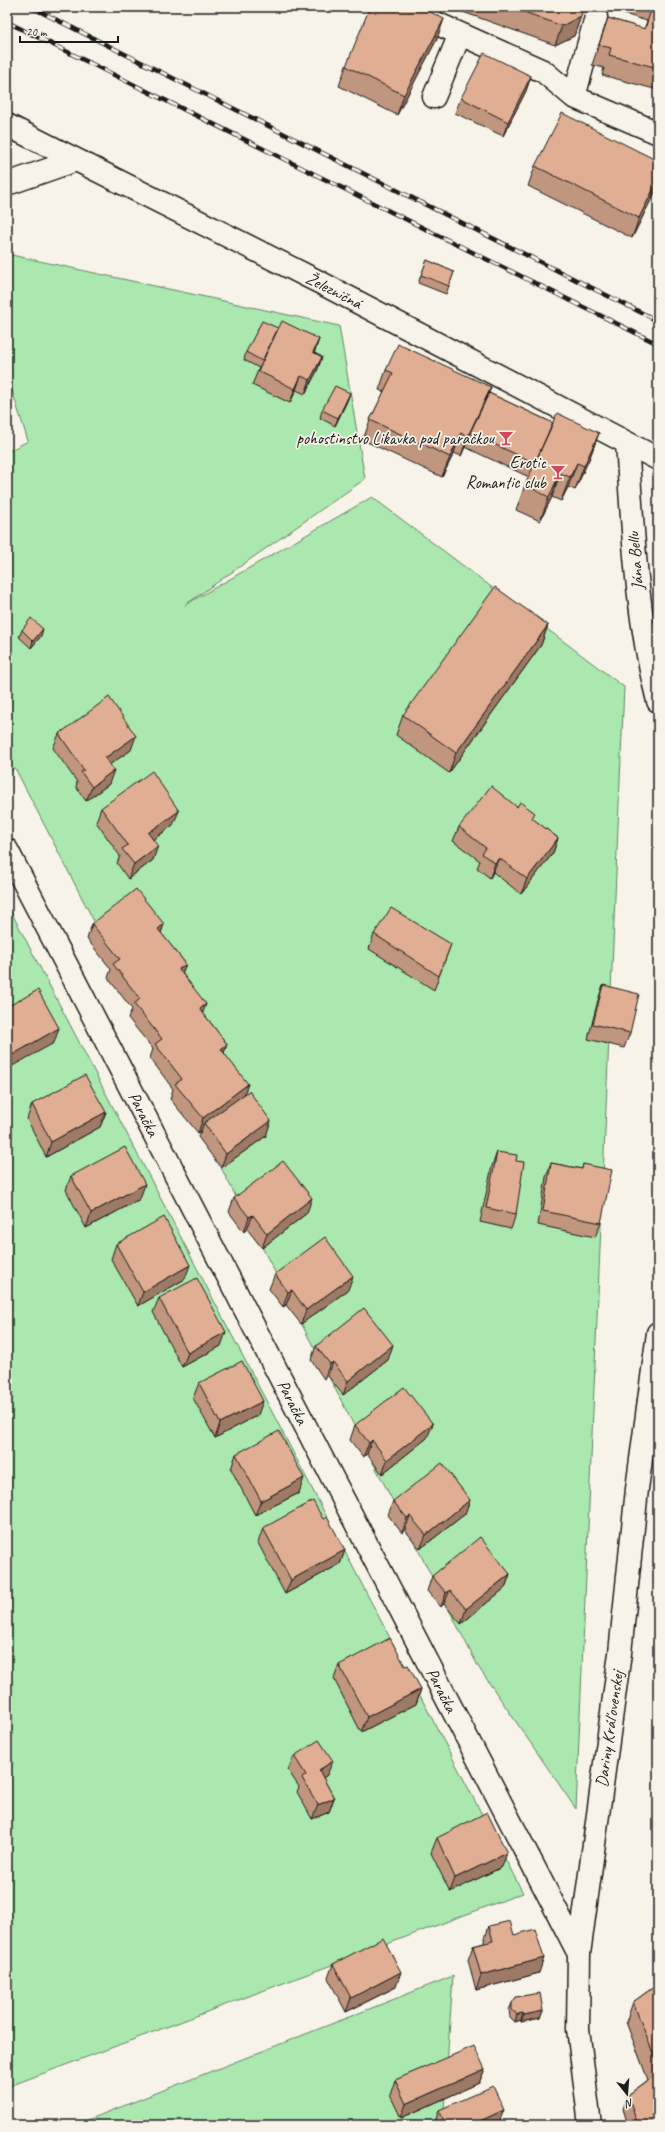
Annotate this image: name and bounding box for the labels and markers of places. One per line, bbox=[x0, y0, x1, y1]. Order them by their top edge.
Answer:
place label: pohostinstvo Likavka pod paračkou bbox=[297, 428, 496, 449]
bar icon: pohostinstvo Likavka pod paračkou bbox=[497, 429, 515, 447]
place label: Erotic Romantic club bbox=[466, 452, 548, 493]
bar icon: Erotic Romantic club bbox=[549, 463, 567, 481]

